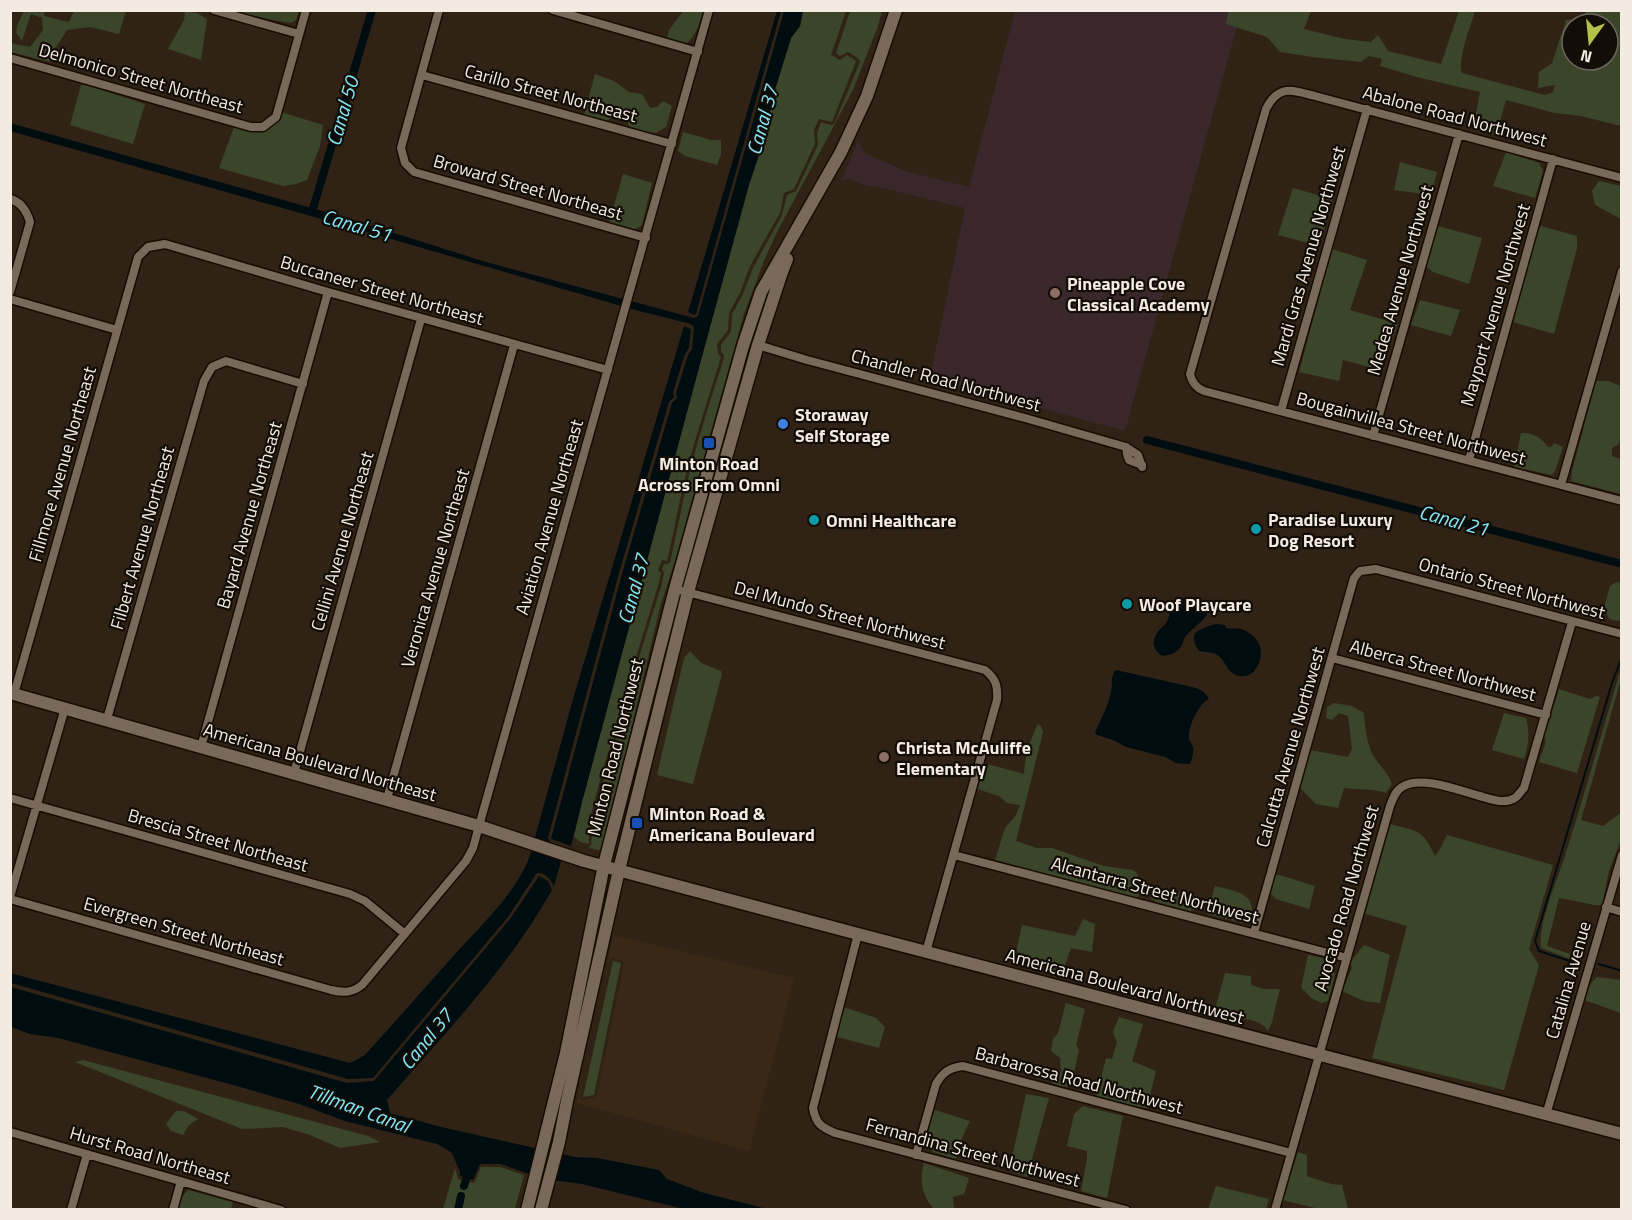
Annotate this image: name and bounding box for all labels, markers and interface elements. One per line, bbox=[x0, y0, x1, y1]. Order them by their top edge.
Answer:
north arrow bbox=[1560, 12, 1620, 72]
street label: Delmonico Street Northeast bbox=[36, 36, 247, 120]
text: N bbox=[1578, 43, 1595, 70]
street label: Carillo Street Northeast bbox=[462, 57, 641, 129]
water label: Canal 50 bbox=[317, 71, 367, 149]
street label: Abalone Road Northwest bbox=[1360, 78, 1551, 154]
water label: Canal 37 bbox=[738, 80, 787, 158]
street label: Mardi Gras Avenue Northwest bbox=[1264, 142, 1353, 369]
street label: Broward Street Northeast bbox=[430, 147, 626, 227]
street label: Medea Avenue Northwest bbox=[1360, 181, 1440, 378]
water label: Canal 51 bbox=[319, 200, 395, 250]
street label: Mayport Avenue Northwest bbox=[1453, 200, 1537, 409]
street label: Buccaneer Street Northeast bbox=[277, 248, 487, 332]
place label: Pineapple Cove Classical Academy bbox=[1067, 270, 1210, 318]
marker: Pineapple Cove Classical Academy bbox=[1048, 286, 1062, 300]
street label: Chandler Road Northwest bbox=[848, 342, 1044, 418]
street label: Fillmore Avenue Northeast bbox=[21, 362, 103, 565]
street label: Bougainvillea Street Northwest bbox=[1293, 384, 1529, 472]
place label: Storaway Self Storage bbox=[795, 401, 890, 449]
street label: Aviation Avenue Northeast bbox=[508, 415, 590, 618]
street label: Bayard Avenue Northeast bbox=[209, 417, 289, 612]
marker: Storaway Self Storage bbox=[776, 417, 790, 431]
marker: Minton Road Across From Omni bbox=[702, 436, 716, 450]
street label: Filbert Avenue Northeast bbox=[103, 443, 181, 633]
street label: Cellini Avenue Northeast bbox=[303, 448, 381, 634]
place label: Minton Road Across From Omni bbox=[638, 450, 780, 498]
street label: Veronica Avenue Northeast bbox=[394, 465, 477, 671]
water label: Canal 21 bbox=[1416, 496, 1492, 544]
place label: Paradise Luxury Dog Resort bbox=[1268, 506, 1392, 554]
place label: Omni Healthcare bbox=[826, 507, 956, 534]
marker: Omni Healthcare bbox=[807, 513, 821, 527]
marker: Paradise Luxury Dog Resort bbox=[1249, 522, 1263, 536]
water label: Canal 37 bbox=[609, 549, 658, 627]
street label: Ontario Street Northwest bbox=[1416, 550, 1609, 626]
street label: Del Mundo Street Northwest bbox=[731, 574, 949, 656]
place label: Woof Playcare bbox=[1139, 591, 1251, 618]
marker: Woof Playcare bbox=[1120, 597, 1134, 611]
street label: Alberca Street Northwest bbox=[1347, 632, 1540, 708]
street label: Calcutta Avenue Northwest bbox=[1248, 643, 1332, 850]
street label: Minton Road Northwest bbox=[580, 655, 650, 839]
street label: Americana Boulevard Northeast bbox=[200, 716, 440, 808]
place label: Christa McAuliffe Elementary bbox=[896, 734, 1031, 782]
marker: Christa McAuliffe Elementary bbox=[877, 750, 891, 764]
place label: Minton Road & Americana Boulevard bbox=[649, 800, 815, 848]
street label: Brescia Street Northeast bbox=[125, 801, 312, 879]
street label: Avocado Road Northwest bbox=[1307, 801, 1386, 994]
marker: Minton Road & Americana Boulevard bbox=[630, 816, 644, 830]
street label: Alcantarra Street Northwest bbox=[1048, 849, 1262, 931]
street label: Evergreen Street Northeast bbox=[81, 889, 288, 973]
street label: Catalina Avenue bbox=[1538, 918, 1598, 1042]
street label: Americana Boulevard Northwest bbox=[1003, 941, 1248, 1031]
water label: Canal 37 bbox=[392, 1000, 461, 1076]
street label: Barbarossa Road Northwest bbox=[972, 1039, 1187, 1121]
water label: Tillman Canal bbox=[304, 1075, 417, 1142]
street label: Fernandina Street Northwest bbox=[863, 1110, 1084, 1194]
street label: Hurst Road Northeast bbox=[66, 1119, 234, 1191]

